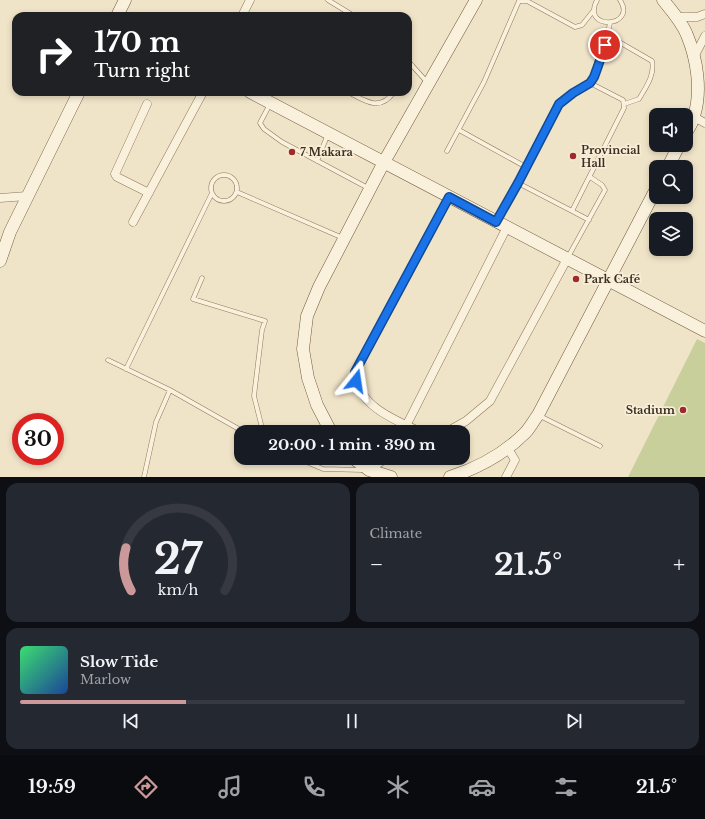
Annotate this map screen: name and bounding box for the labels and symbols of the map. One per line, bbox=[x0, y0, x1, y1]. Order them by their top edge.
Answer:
pin bbox=[588, 28, 622, 62]
place label: Provincial Hall bbox=[581, 143, 641, 170]
place label: 7 Makara bbox=[300, 145, 354, 159]
marker: 7 Makara bbox=[287, 147, 297, 157]
marker: Provincial Hall bbox=[568, 151, 578, 161]
place label: Park Café bbox=[584, 272, 641, 286]
marker: Park Café bbox=[571, 274, 581, 284]
position arrow bbox=[335, 360, 377, 402]
place label: Stadium bbox=[626, 403, 675, 417]
marker: Stadium bbox=[678, 405, 688, 415]
speed limit sign: 30 bbox=[12, 413, 64, 465]

